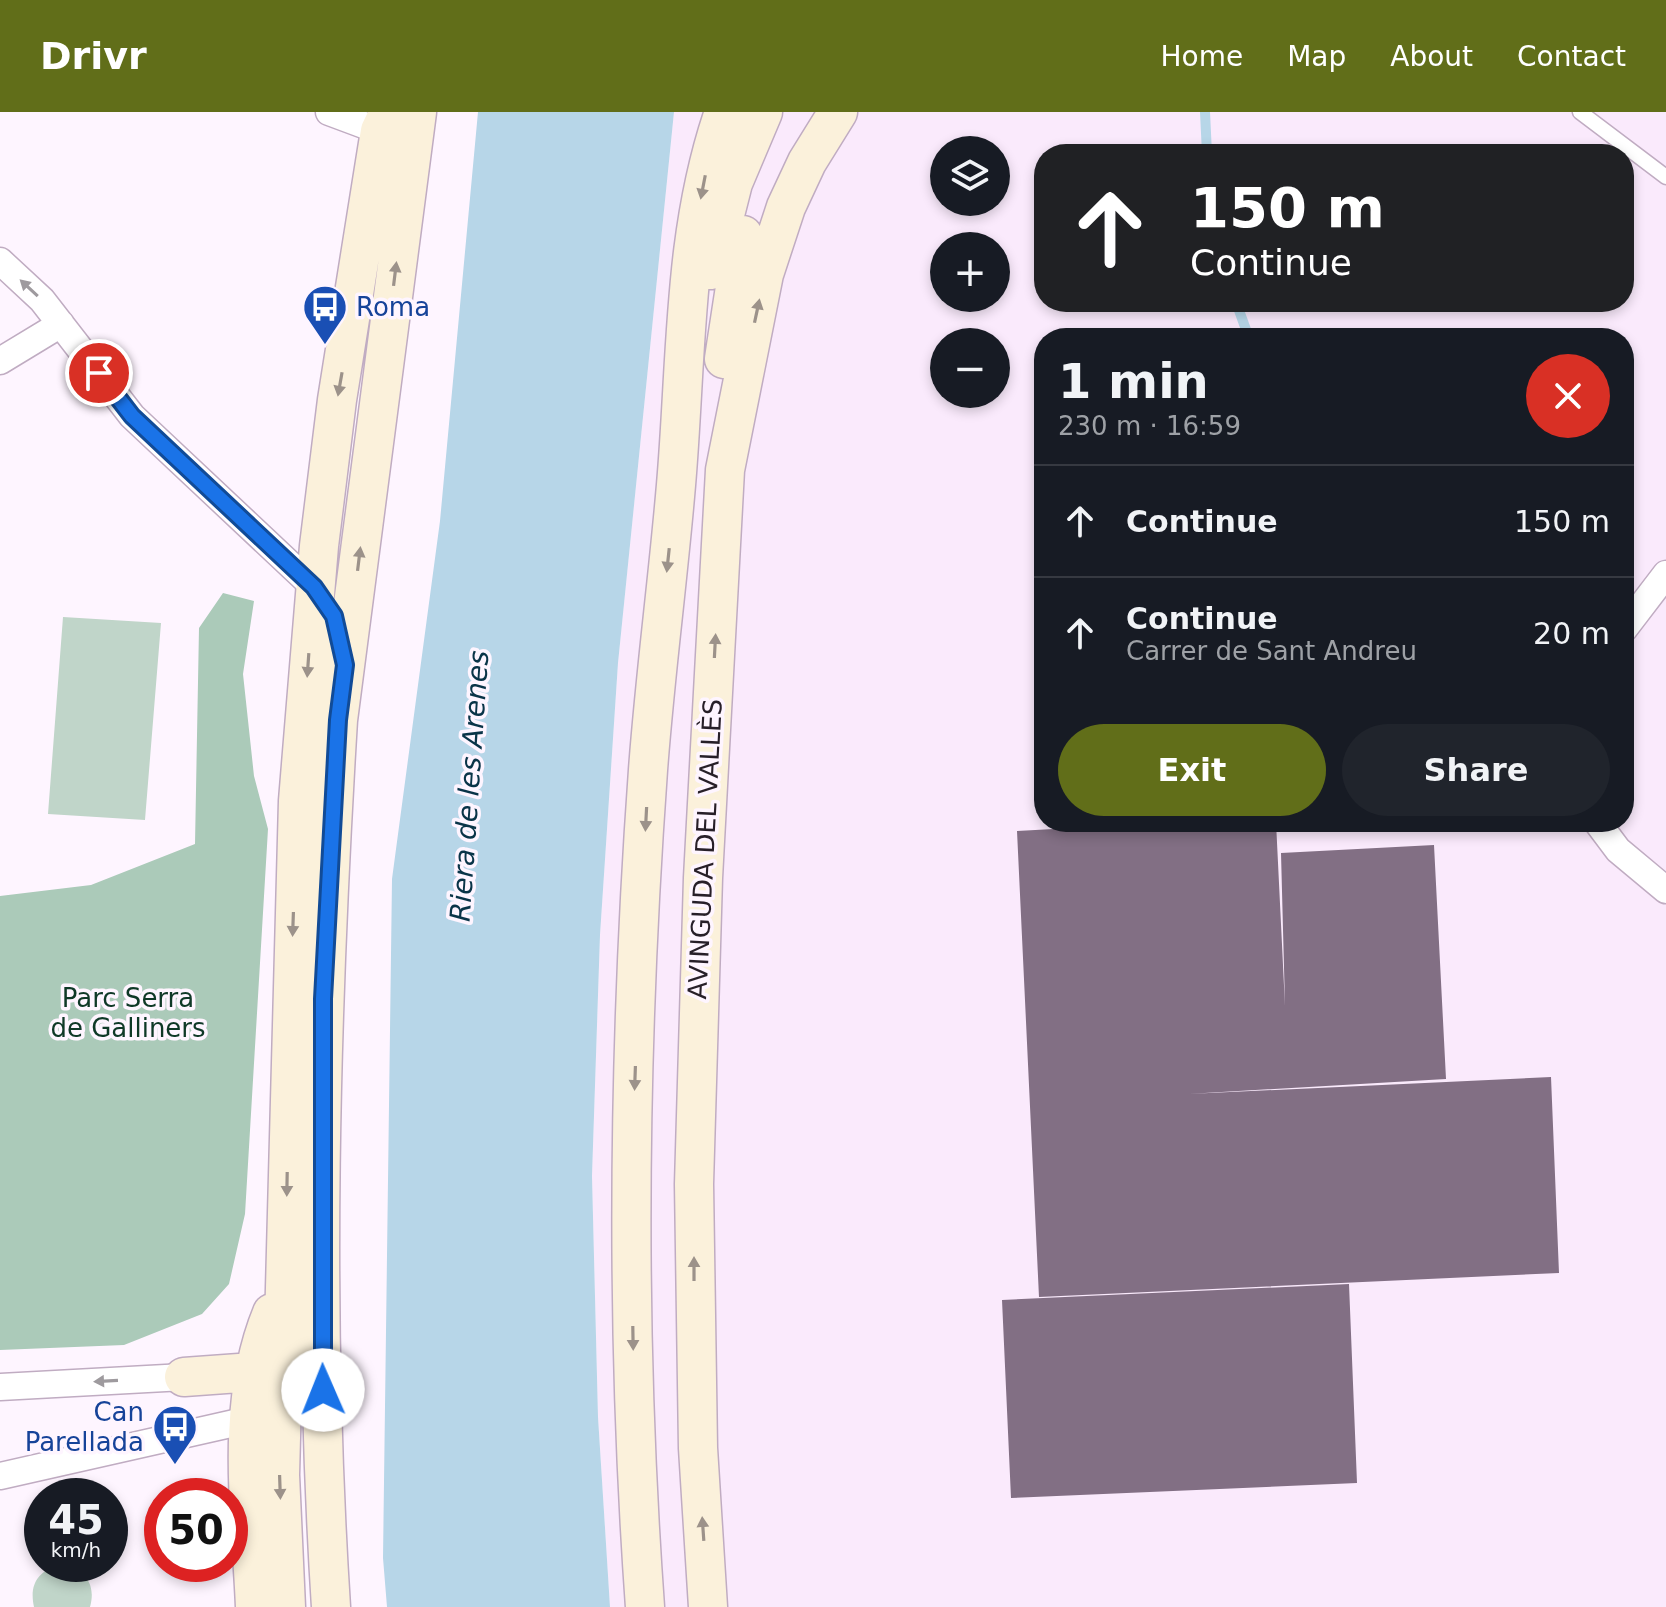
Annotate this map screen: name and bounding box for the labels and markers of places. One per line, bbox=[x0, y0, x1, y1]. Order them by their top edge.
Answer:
bus stop icon: Roma bbox=[301, 283, 349, 346]
place label: Roma bbox=[356, 292, 430, 322]
pin bbox=[65, 339, 133, 407]
place label: Can Parellada bbox=[25, 1397, 144, 1457]
bus stop icon: Can Parellada bbox=[151, 1403, 199, 1466]

